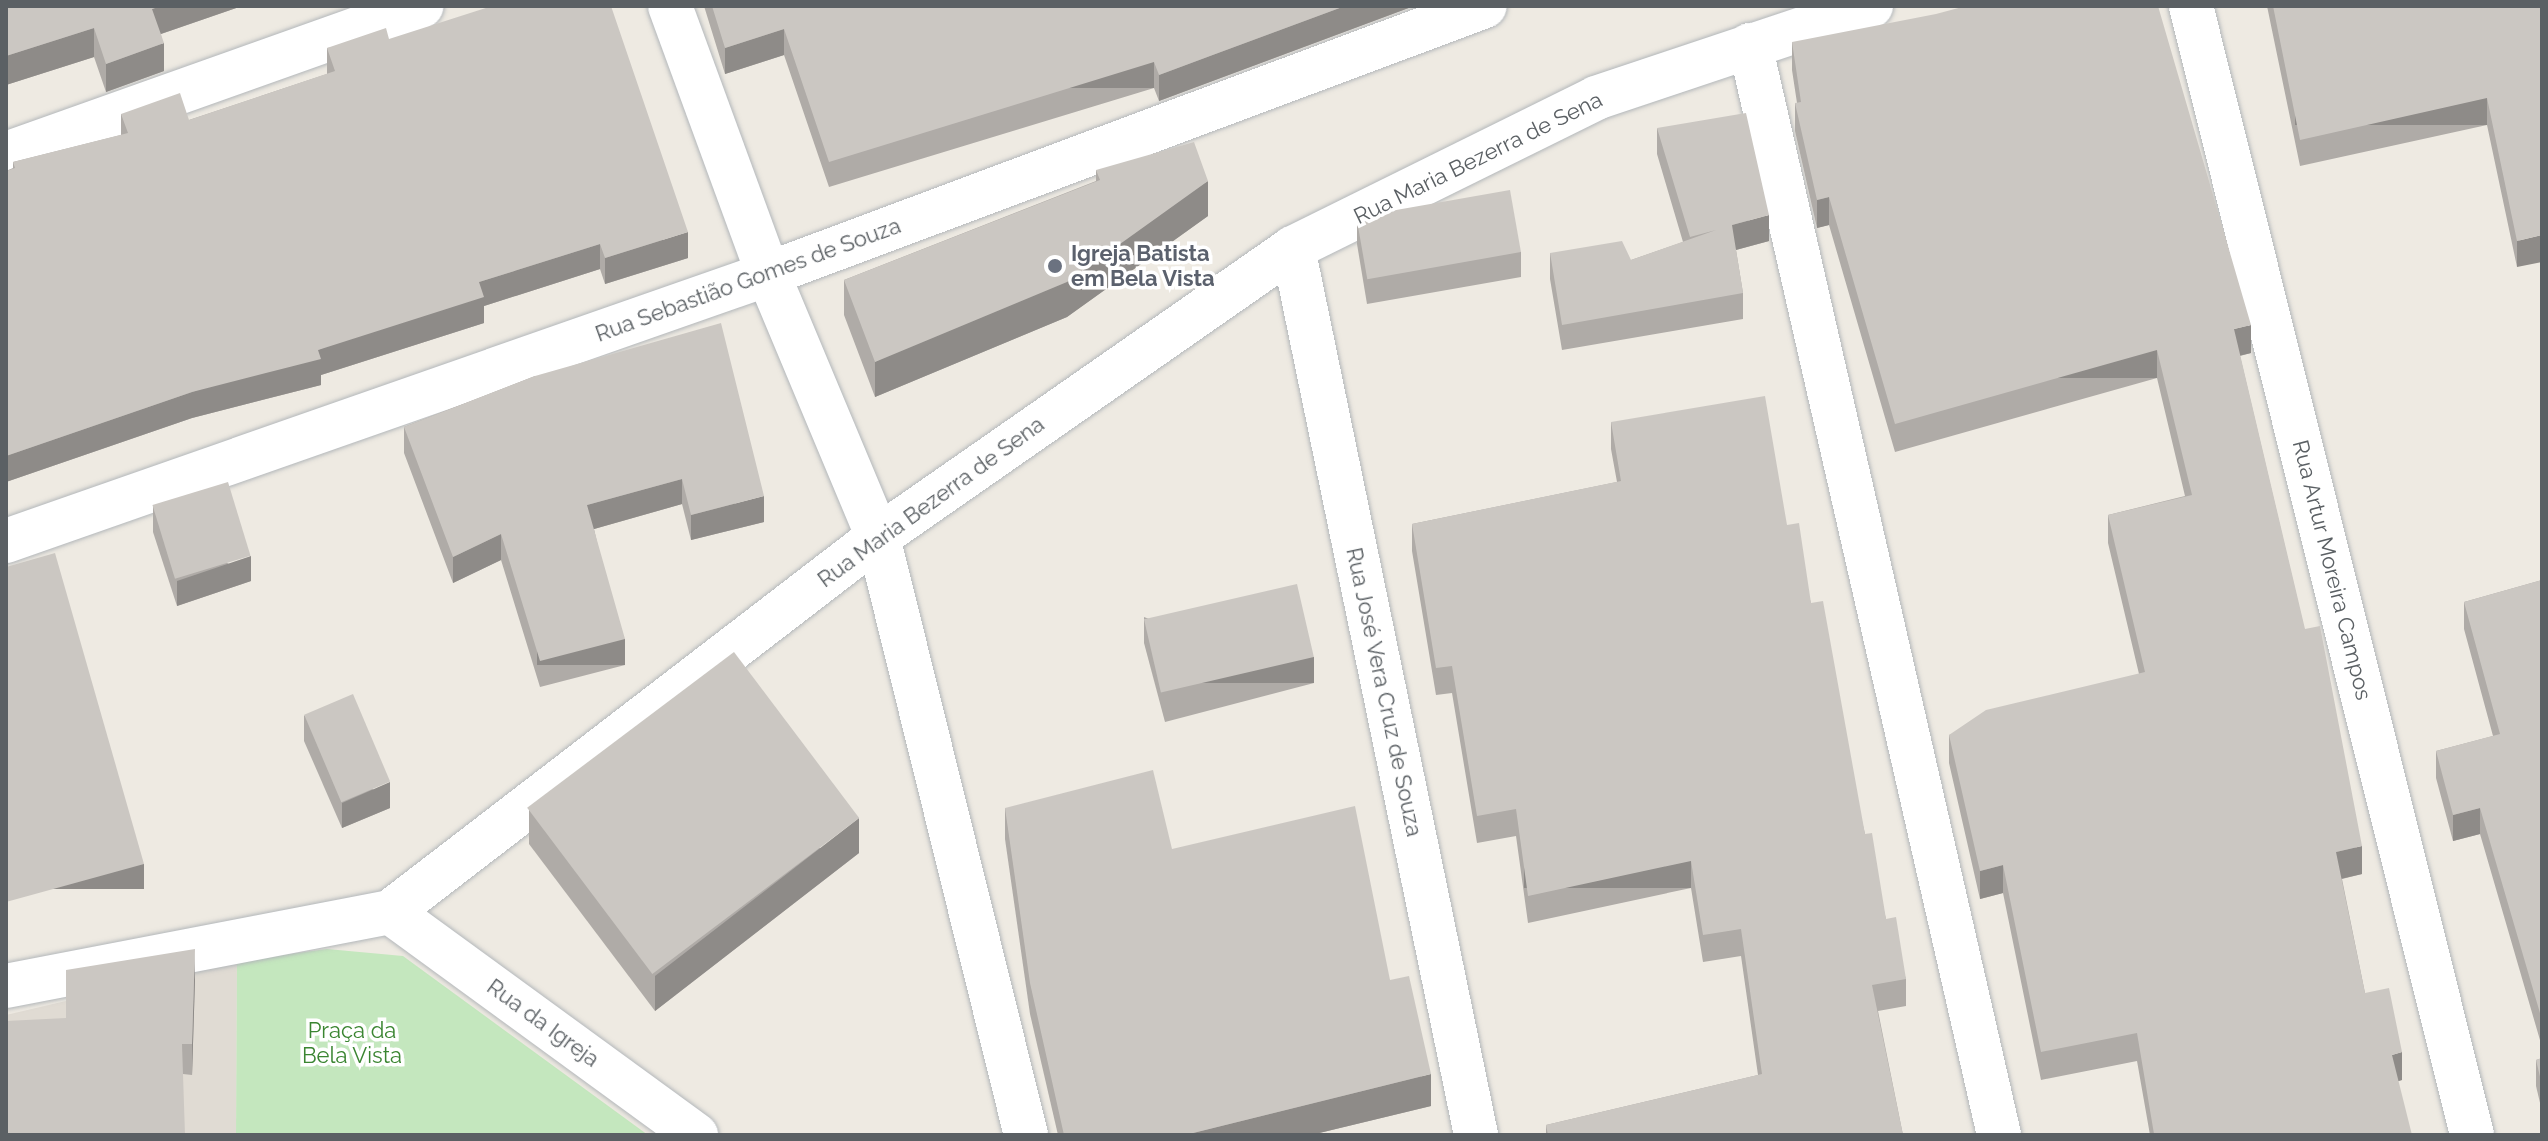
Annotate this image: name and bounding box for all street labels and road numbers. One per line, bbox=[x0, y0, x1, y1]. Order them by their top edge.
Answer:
street label: Rua Maria Bezerra de Sena bbox=[1349, 86, 1607, 230]
street label: Rua Sebastião Gomes de Souza bbox=[592, 212, 904, 348]
street label: Rua Maria Bezerra de Sena bbox=[813, 411, 1049, 593]
street label: Rua Artur Moreira Campos bbox=[2287, 437, 2377, 703]
street label: Rua José Vera Cruz de Souza bbox=[1340, 544, 1428, 840]
street label: Rua da Igreja bbox=[482, 973, 604, 1073]

